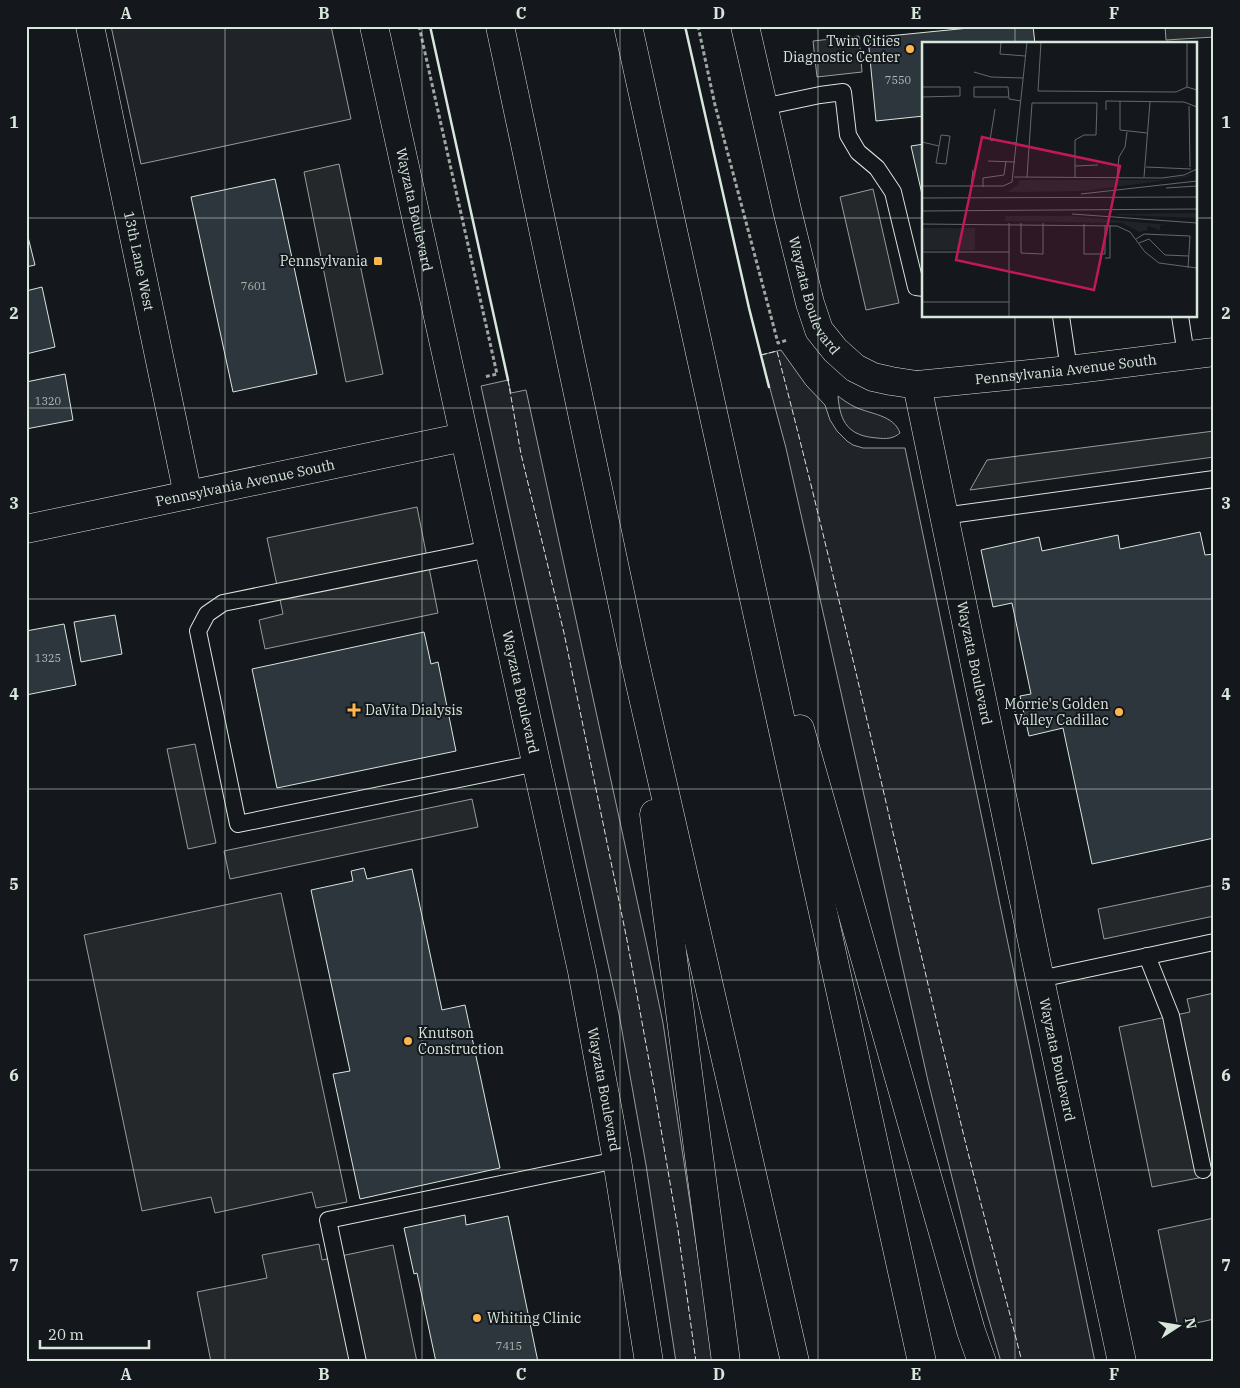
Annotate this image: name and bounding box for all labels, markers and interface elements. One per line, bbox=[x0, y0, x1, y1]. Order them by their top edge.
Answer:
text: A bbox=[120, 3, 132, 23]
text: B bbox=[318, 3, 330, 23]
text: C bbox=[516, 3, 526, 23]
text: D bbox=[713, 3, 725, 23]
text: E bbox=[911, 3, 921, 23]
text: F bbox=[1109, 3, 1119, 23]
place label: Twin Cities Diagnostic Center bbox=[783, 32, 901, 66]
inset map bbox=[922, 42, 1198, 318]
marker: Twin Cities Diagnostic Center bbox=[904, 43, 916, 55]
house number: 7550 bbox=[885, 73, 912, 87]
text: 1 bbox=[9, 112, 19, 132]
text: 1 bbox=[1221, 112, 1231, 132]
street label: Wayzata Boulevard bbox=[392, 146, 437, 273]
street label: 13th Lane West bbox=[120, 209, 158, 313]
street label: Wayzata Boulevard bbox=[785, 235, 844, 358]
place label: Pennsylvania bbox=[280, 252, 368, 270]
marker: Pennsylvania bbox=[372, 255, 384, 267]
house number: 7601 bbox=[241, 279, 267, 293]
text: 2 bbox=[9, 303, 19, 323]
text: 2 bbox=[1221, 303, 1231, 323]
street label: Pennsylvania Avenue South bbox=[974, 350, 1158, 388]
house number: 1320 bbox=[35, 394, 62, 408]
street label: Pennsylvania Avenue South bbox=[154, 455, 337, 511]
text: 3 bbox=[9, 493, 19, 513]
text: 3 bbox=[1221, 493, 1231, 513]
street label: Wayzata Boulevard bbox=[953, 600, 996, 727]
street label: Wayzata Boulevard bbox=[498, 629, 543, 756]
house number: 1325 bbox=[35, 651, 61, 665]
text: 4 bbox=[9, 684, 19, 704]
text: 4 bbox=[1221, 684, 1231, 704]
place label: Morrie's Golden Valley Cadillac bbox=[1004, 695, 1109, 729]
place label: DaVita Dialysis bbox=[365, 701, 463, 719]
marker: DaVita Dialysis bbox=[347, 703, 361, 717]
marker: Morrie's Golden Valley Cadillac bbox=[1113, 706, 1125, 718]
text: 5 bbox=[9, 874, 19, 894]
text: 5 bbox=[1221, 874, 1231, 894]
street label: Wayzata Boulevard bbox=[1035, 996, 1079, 1123]
place label: Knutson Construction bbox=[418, 1024, 504, 1058]
street label: Wayzata Boulevard bbox=[584, 1026, 624, 1153]
marker: Knutson Construction bbox=[402, 1035, 414, 1047]
text: 6 bbox=[9, 1065, 19, 1085]
text: 6 bbox=[1221, 1065, 1231, 1085]
text: 7 bbox=[9, 1255, 19, 1275]
text: 7 bbox=[1221, 1255, 1231, 1275]
north arrow bbox=[1152, 1300, 1202, 1350]
place label: Whiting Clinic bbox=[487, 1309, 581, 1327]
marker: Whiting Clinic bbox=[471, 1312, 483, 1324]
text: N bbox=[1181, 1316, 1201, 1331]
scale bar bbox=[40, 1318, 149, 1350]
text: 20 m bbox=[48, 1325, 84, 1344]
house number: 7415 bbox=[496, 1339, 522, 1353]
text: A bbox=[120, 1364, 132, 1384]
text: B bbox=[318, 1364, 330, 1384]
text: C bbox=[516, 1364, 526, 1384]
text: D bbox=[713, 1364, 725, 1384]
text: E bbox=[911, 1364, 921, 1384]
text: F bbox=[1109, 1364, 1119, 1384]

